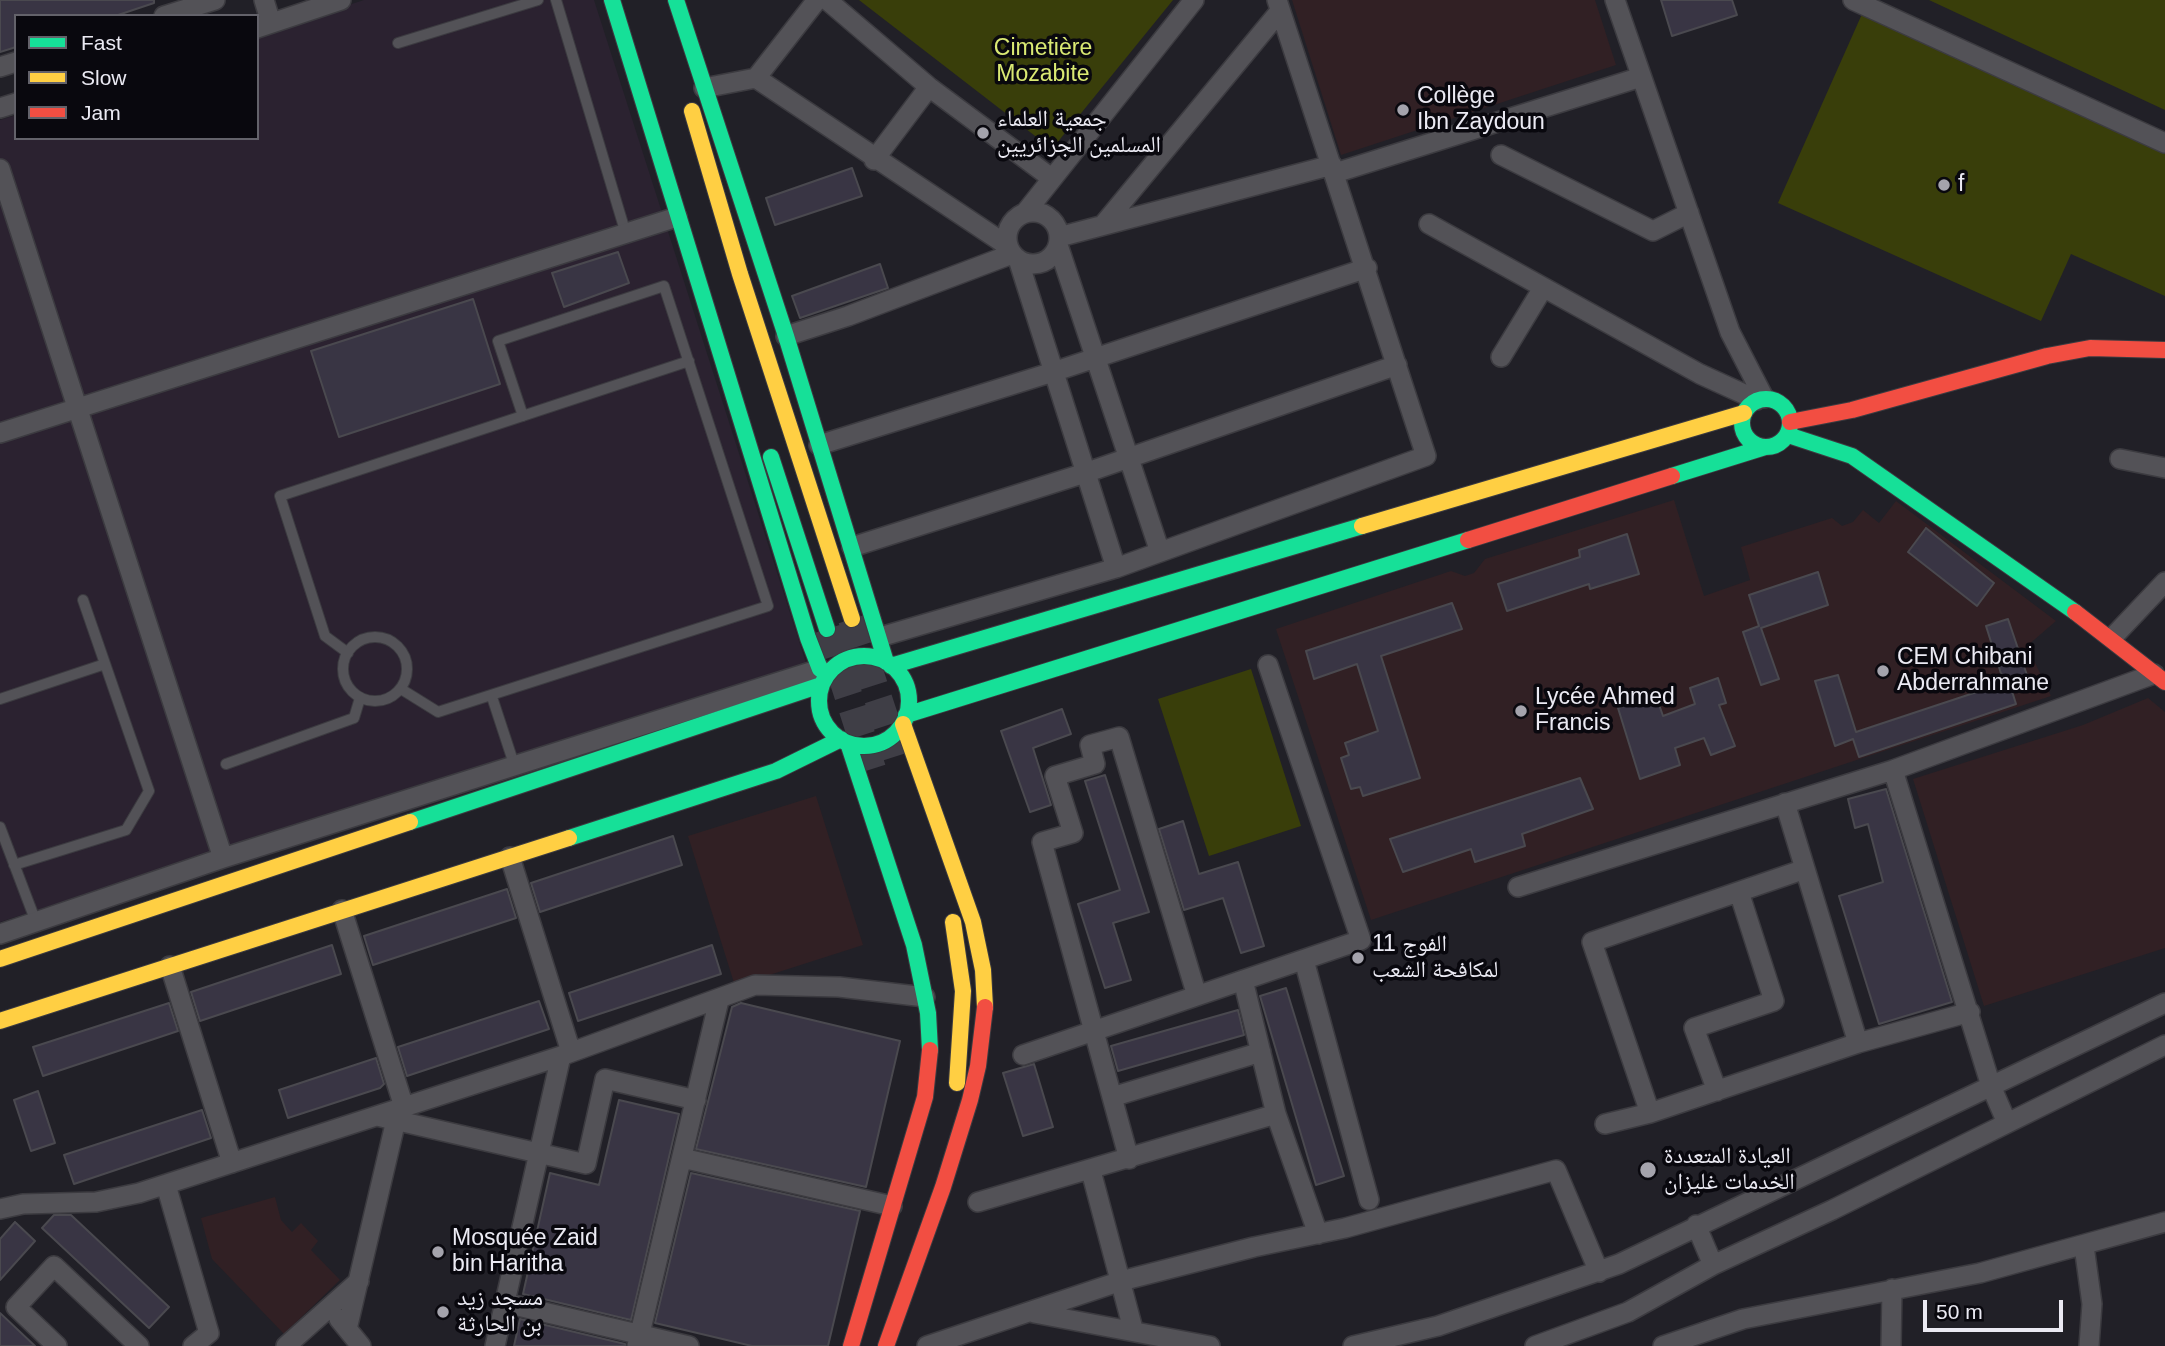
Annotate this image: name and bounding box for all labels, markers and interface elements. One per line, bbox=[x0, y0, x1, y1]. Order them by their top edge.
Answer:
legend bbox=[14, 14, 259, 140]
text: Fast bbox=[81, 31, 122, 54]
park label: Cimetière Mozabite bbox=[994, 35, 1092, 89]
text: Slow bbox=[81, 66, 127, 89]
place label: Collège Ibn Zaydoun bbox=[1417, 83, 1545, 137]
text: Jam bbox=[81, 101, 121, 124]
marker: Collège Ibn Zaydoun bbox=[1395, 102, 1411, 118]
place label: جمعية العلماء المسلمين الجزائريين bbox=[997, 106, 1161, 160]
marker: جمعية العلماء المسلمين الجزائريين bbox=[975, 125, 991, 141]
place label: f bbox=[1958, 171, 1964, 199]
marker: f bbox=[1936, 177, 1952, 193]
place label: CEM Chibani Abderrahmane bbox=[1897, 644, 2049, 698]
marker: CEM Chibani Abderrahmane bbox=[1875, 663, 1891, 679]
place label: Lycée Ahmed Francis bbox=[1535, 684, 1675, 738]
marker: Lycée Ahmed Francis bbox=[1513, 703, 1529, 719]
place label: الفوج 11 لمكافحة الشعب bbox=[1372, 931, 1498, 985]
marker: الفوج 11 لمكافحة الشعب bbox=[1350, 950, 1366, 966]
place label: العيادة المتعددة الخدمات غليزان bbox=[1664, 1143, 1795, 1197]
marker: العيادة المتعددة الخدمات غليزان bbox=[1638, 1160, 1658, 1180]
place label: Mosquée Zaid bin Haritha bbox=[452, 1225, 598, 1279]
marker: Mosquée Zaid bin Haritha bbox=[430, 1244, 446, 1260]
place label: مسجد زيد بن الحارثة bbox=[457, 1285, 543, 1339]
scale bar bbox=[1927, 1286, 2067, 1330]
text: 50 m bbox=[1936, 1300, 1983, 1323]
marker: مسجد زيد بن الحارثة bbox=[435, 1304, 451, 1320]

